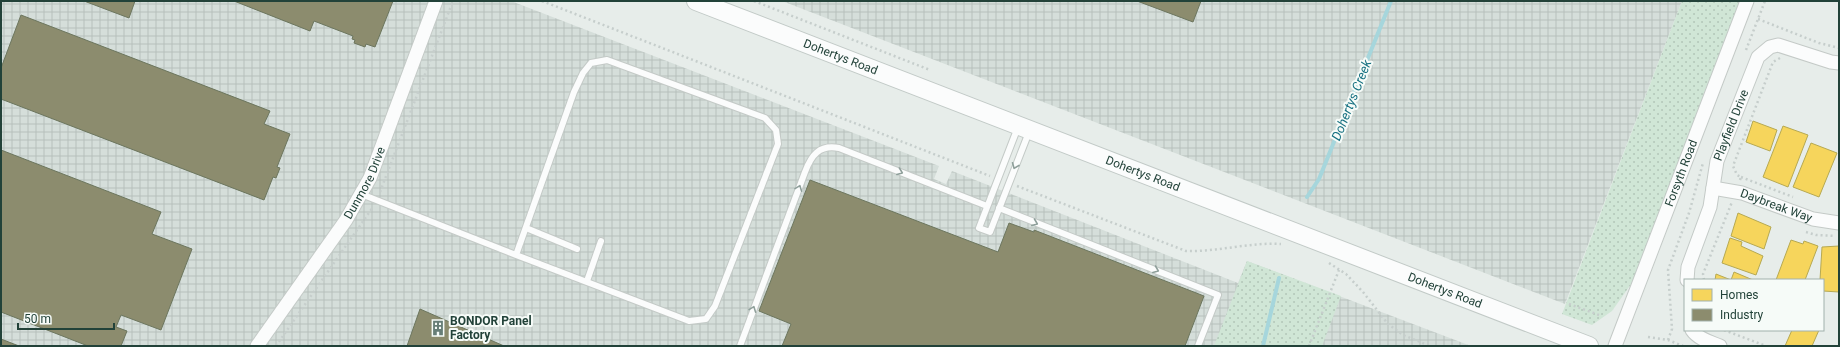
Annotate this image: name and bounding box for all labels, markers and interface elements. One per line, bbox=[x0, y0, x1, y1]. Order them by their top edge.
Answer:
street label: Dohertys Road bbox=[801, 36, 880, 78]
water label: Dohertys Creek bbox=[1328, 57, 1375, 143]
street label: Playfield Drive bbox=[1711, 88, 1751, 163]
street label: Forsyth Road bbox=[1662, 138, 1700, 209]
street label: Dunmore Drive bbox=[341, 145, 388, 221]
street label: Dohertys Road bbox=[1104, 153, 1182, 194]
one-way arrow bbox=[1012, 163, 1020, 170]
one-way arrow bbox=[895, 167, 903, 175]
one-way arrow bbox=[794, 184, 802, 191]
street label: Daybreak Way bbox=[1739, 186, 1814, 225]
one-way arrow bbox=[1032, 218, 1039, 226]
one-way arrow bbox=[1153, 266, 1160, 274]
street label: Dohertys Road bbox=[1406, 270, 1484, 311]
legend bbox=[1684, 279, 1824, 331]
text: Homes bbox=[1720, 288, 1758, 302]
scale bar bbox=[18, 305, 114, 331]
one-way arrow bbox=[749, 306, 757, 313]
text: Industry bbox=[1720, 308, 1764, 322]
text: 50 m bbox=[24, 312, 51, 326]
place label: BONDOR Panel Factory bbox=[450, 314, 532, 342]
building icon: BONDOR Panel Factory bbox=[429, 319, 447, 337]

